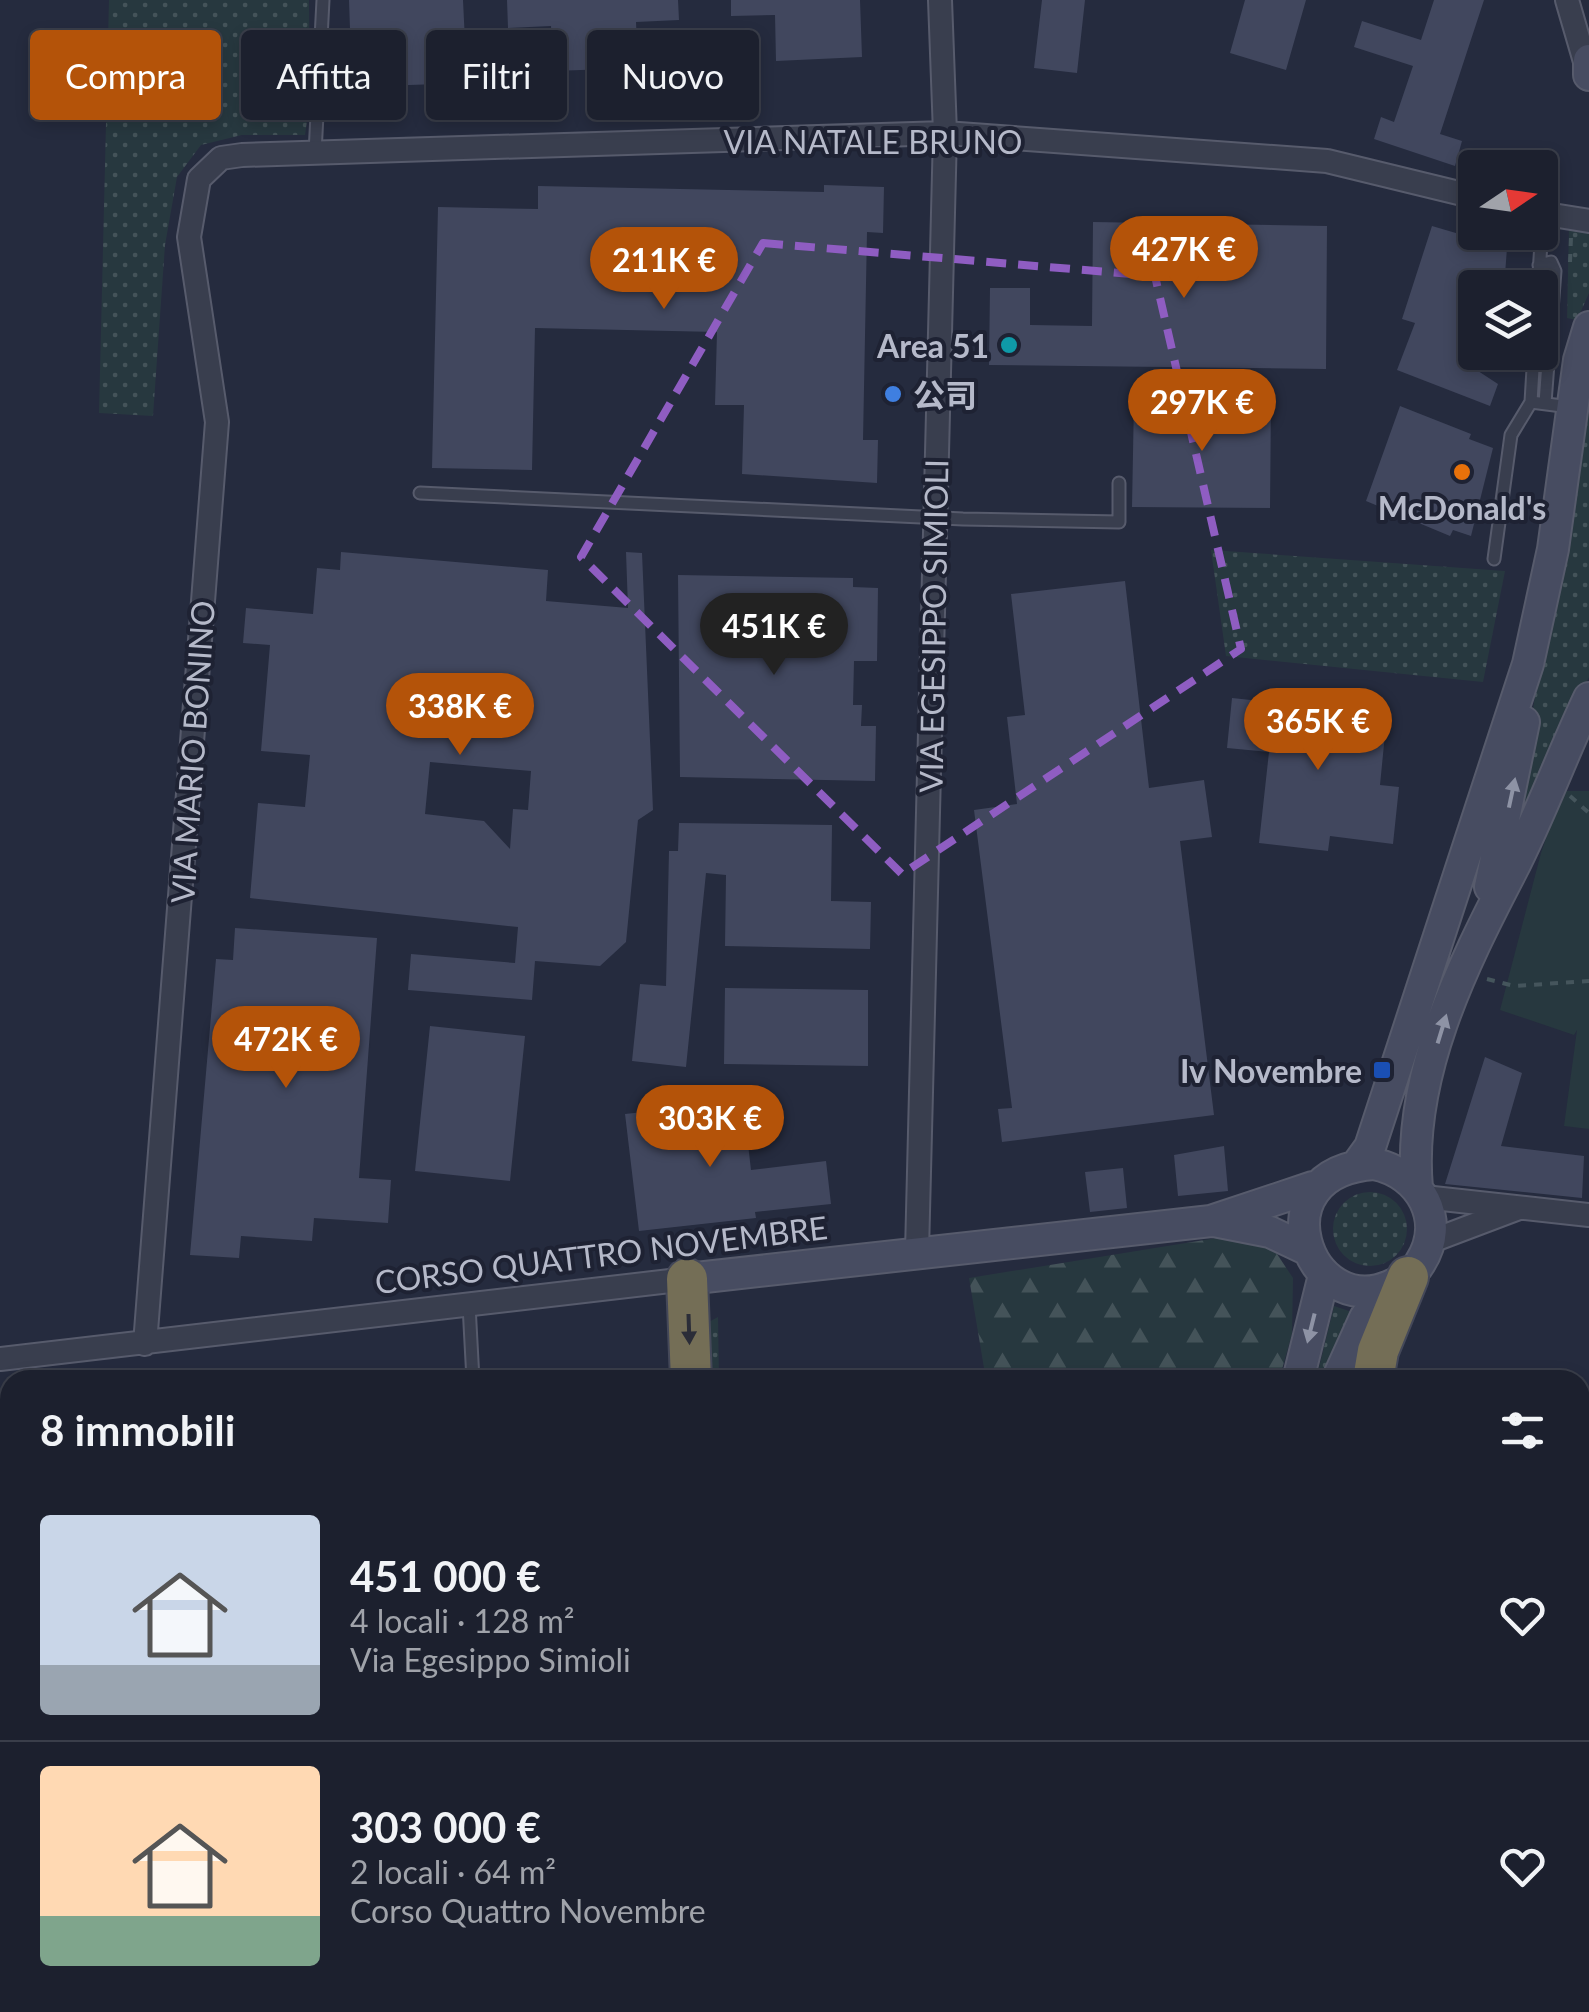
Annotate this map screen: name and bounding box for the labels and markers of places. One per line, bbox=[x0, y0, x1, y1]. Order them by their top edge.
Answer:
pin: 427K € bbox=[1103, 216, 1265, 301]
pin: 211K € bbox=[583, 227, 745, 312]
place label: Area 51 bbox=[876, 326, 989, 365]
marker: Area 51 bbox=[998, 334, 1020, 356]
pin: 297K € bbox=[1121, 369, 1283, 454]
place label: 公司 bbox=[913, 375, 977, 414]
marker: 公司 bbox=[882, 383, 904, 405]
marker: McDonald's bbox=[1451, 461, 1473, 483]
place label: McDonald's bbox=[1378, 488, 1546, 527]
pin: 451K € bbox=[693, 593, 855, 678]
pin: 338K € bbox=[379, 673, 541, 758]
pin: 365K € bbox=[1237, 688, 1399, 773]
pin: 472K € bbox=[205, 1006, 367, 1091]
place label: Iv Novembre bbox=[1180, 1051, 1362, 1090]
marker: Iv Novembre bbox=[1371, 1059, 1393, 1081]
pin: 303K € bbox=[629, 1085, 791, 1170]

